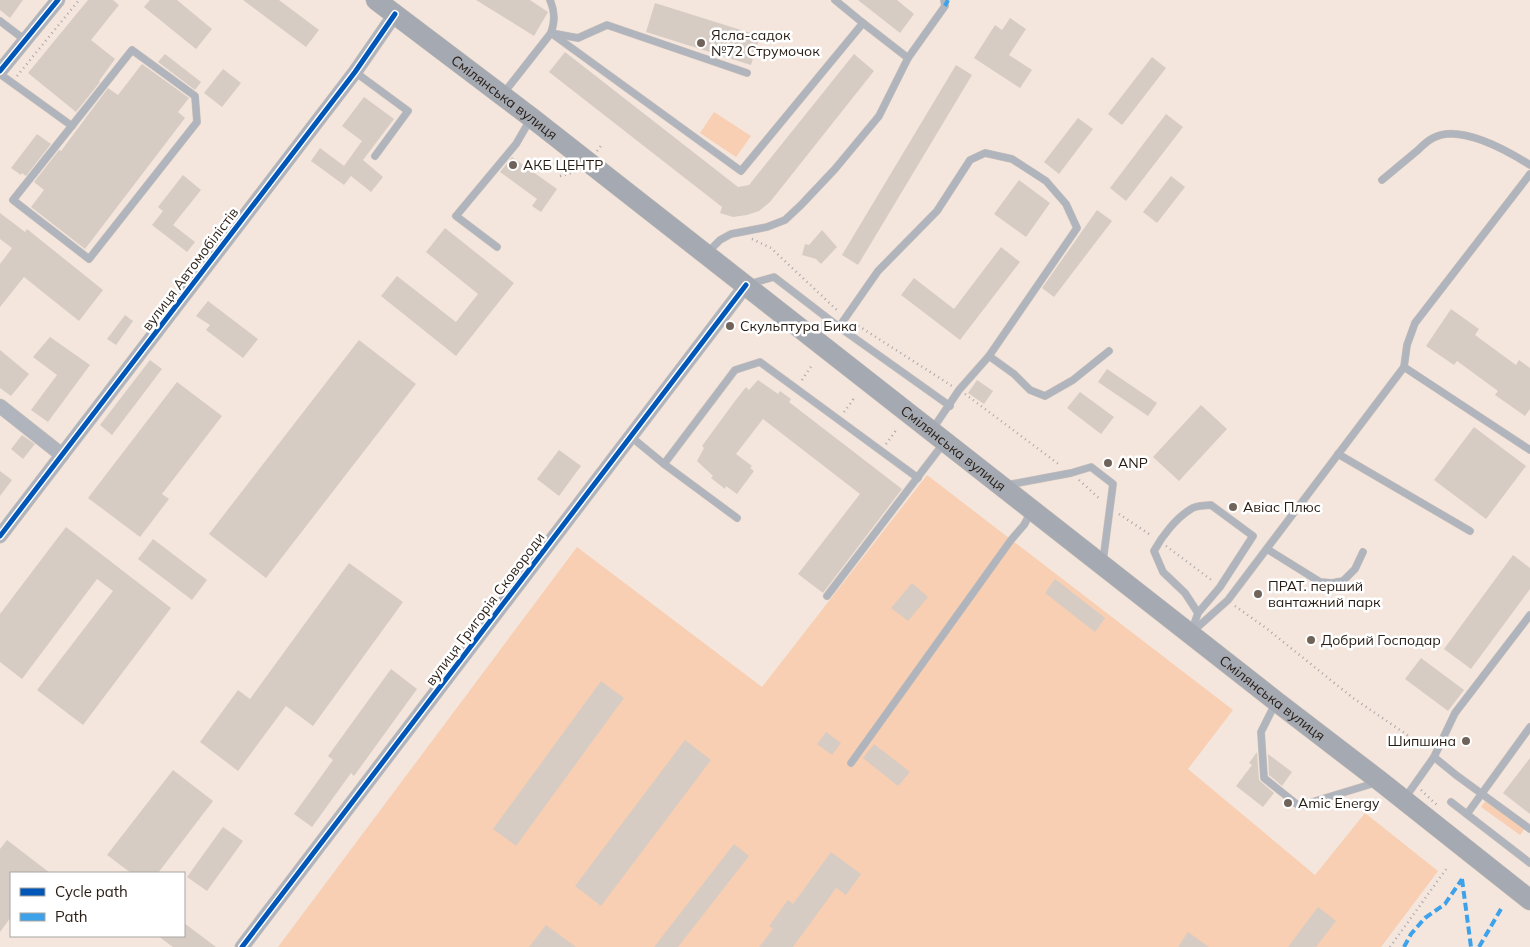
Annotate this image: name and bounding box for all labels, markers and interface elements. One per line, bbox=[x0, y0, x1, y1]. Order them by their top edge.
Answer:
place label: Ясла-садок №72 Струмочок bbox=[711, 26, 820, 60]
marker: Ясла-садок №72 Струмочок bbox=[695, 37, 707, 49]
street label: Смілянська вулиця bbox=[448, 51, 561, 144]
place label: АКБ ЦЕНТР bbox=[523, 156, 603, 174]
marker: АКБ ЦЕНТР bbox=[507, 159, 519, 171]
street label: вулиця Автомобілістів bbox=[138, 204, 242, 334]
place label: Cкульптура Бика bbox=[740, 317, 857, 335]
marker: Cкульптура Бика bbox=[724, 320, 736, 332]
street label: Смілянська вулиця bbox=[897, 401, 1010, 495]
place label: ANP bbox=[1118, 454, 1148, 472]
marker: ANP bbox=[1102, 457, 1114, 469]
place label: Авіас Плюс bbox=[1243, 498, 1321, 516]
marker: Авіас Плюс bbox=[1227, 501, 1239, 513]
street label: вулиця Григорія Сковороди bbox=[421, 529, 549, 689]
place label: ПРАТ. перший вантажний парк bbox=[1268, 577, 1381, 611]
marker: ПРАТ. перший вантажний парк bbox=[1252, 588, 1264, 600]
place label: Добрий Господар bbox=[1321, 631, 1441, 649]
marker: Добрий Господар bbox=[1305, 634, 1317, 646]
street label: Смілянська вулиця bbox=[1216, 651, 1329, 745]
place label: Шипшина bbox=[1388, 732, 1456, 750]
marker: Шипшина bbox=[1460, 735, 1472, 747]
place label: Amic Energy bbox=[1298, 794, 1380, 812]
marker: Amic Energy bbox=[1282, 797, 1294, 809]
legend bbox=[10, 872, 185, 937]
text: Cycle path bbox=[55, 882, 128, 901]
text: Path bbox=[55, 907, 87, 926]

